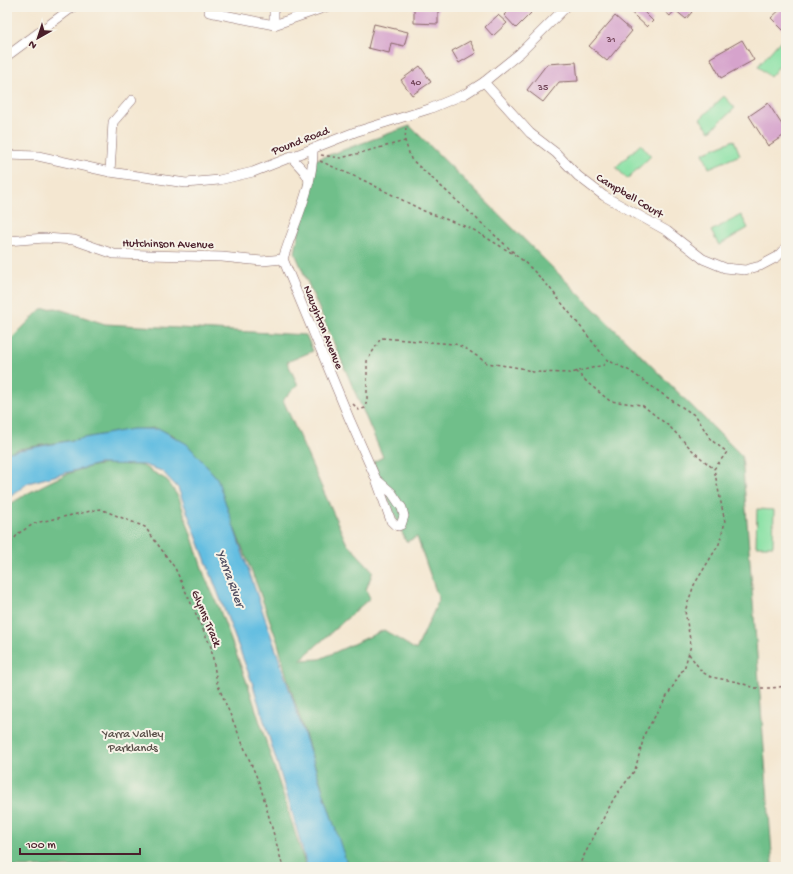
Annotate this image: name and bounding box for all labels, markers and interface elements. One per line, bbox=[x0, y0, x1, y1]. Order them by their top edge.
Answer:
north arrow bbox=[18, 18, 58, 58]
house number: 31 bbox=[605, 34, 616, 46]
text: N bbox=[26, 37, 40, 51]
house number: 40 bbox=[411, 77, 422, 89]
house number: 35 bbox=[537, 82, 548, 94]
street label: Pound Road bbox=[269, 124, 332, 160]
street label: Campbell Court bbox=[593, 171, 666, 223]
street label: Hutchinson Avenue bbox=[122, 237, 215, 253]
street label: Naughton Avenue bbox=[299, 284, 346, 372]
water label: Yarra River bbox=[212, 548, 248, 612]
street label: Glynns Track bbox=[187, 589, 224, 651]
park label: Yarra Valley Parklands bbox=[102, 728, 164, 756]
scale bar bbox=[20, 830, 140, 856]
text: 100 m bbox=[25, 839, 56, 853]

